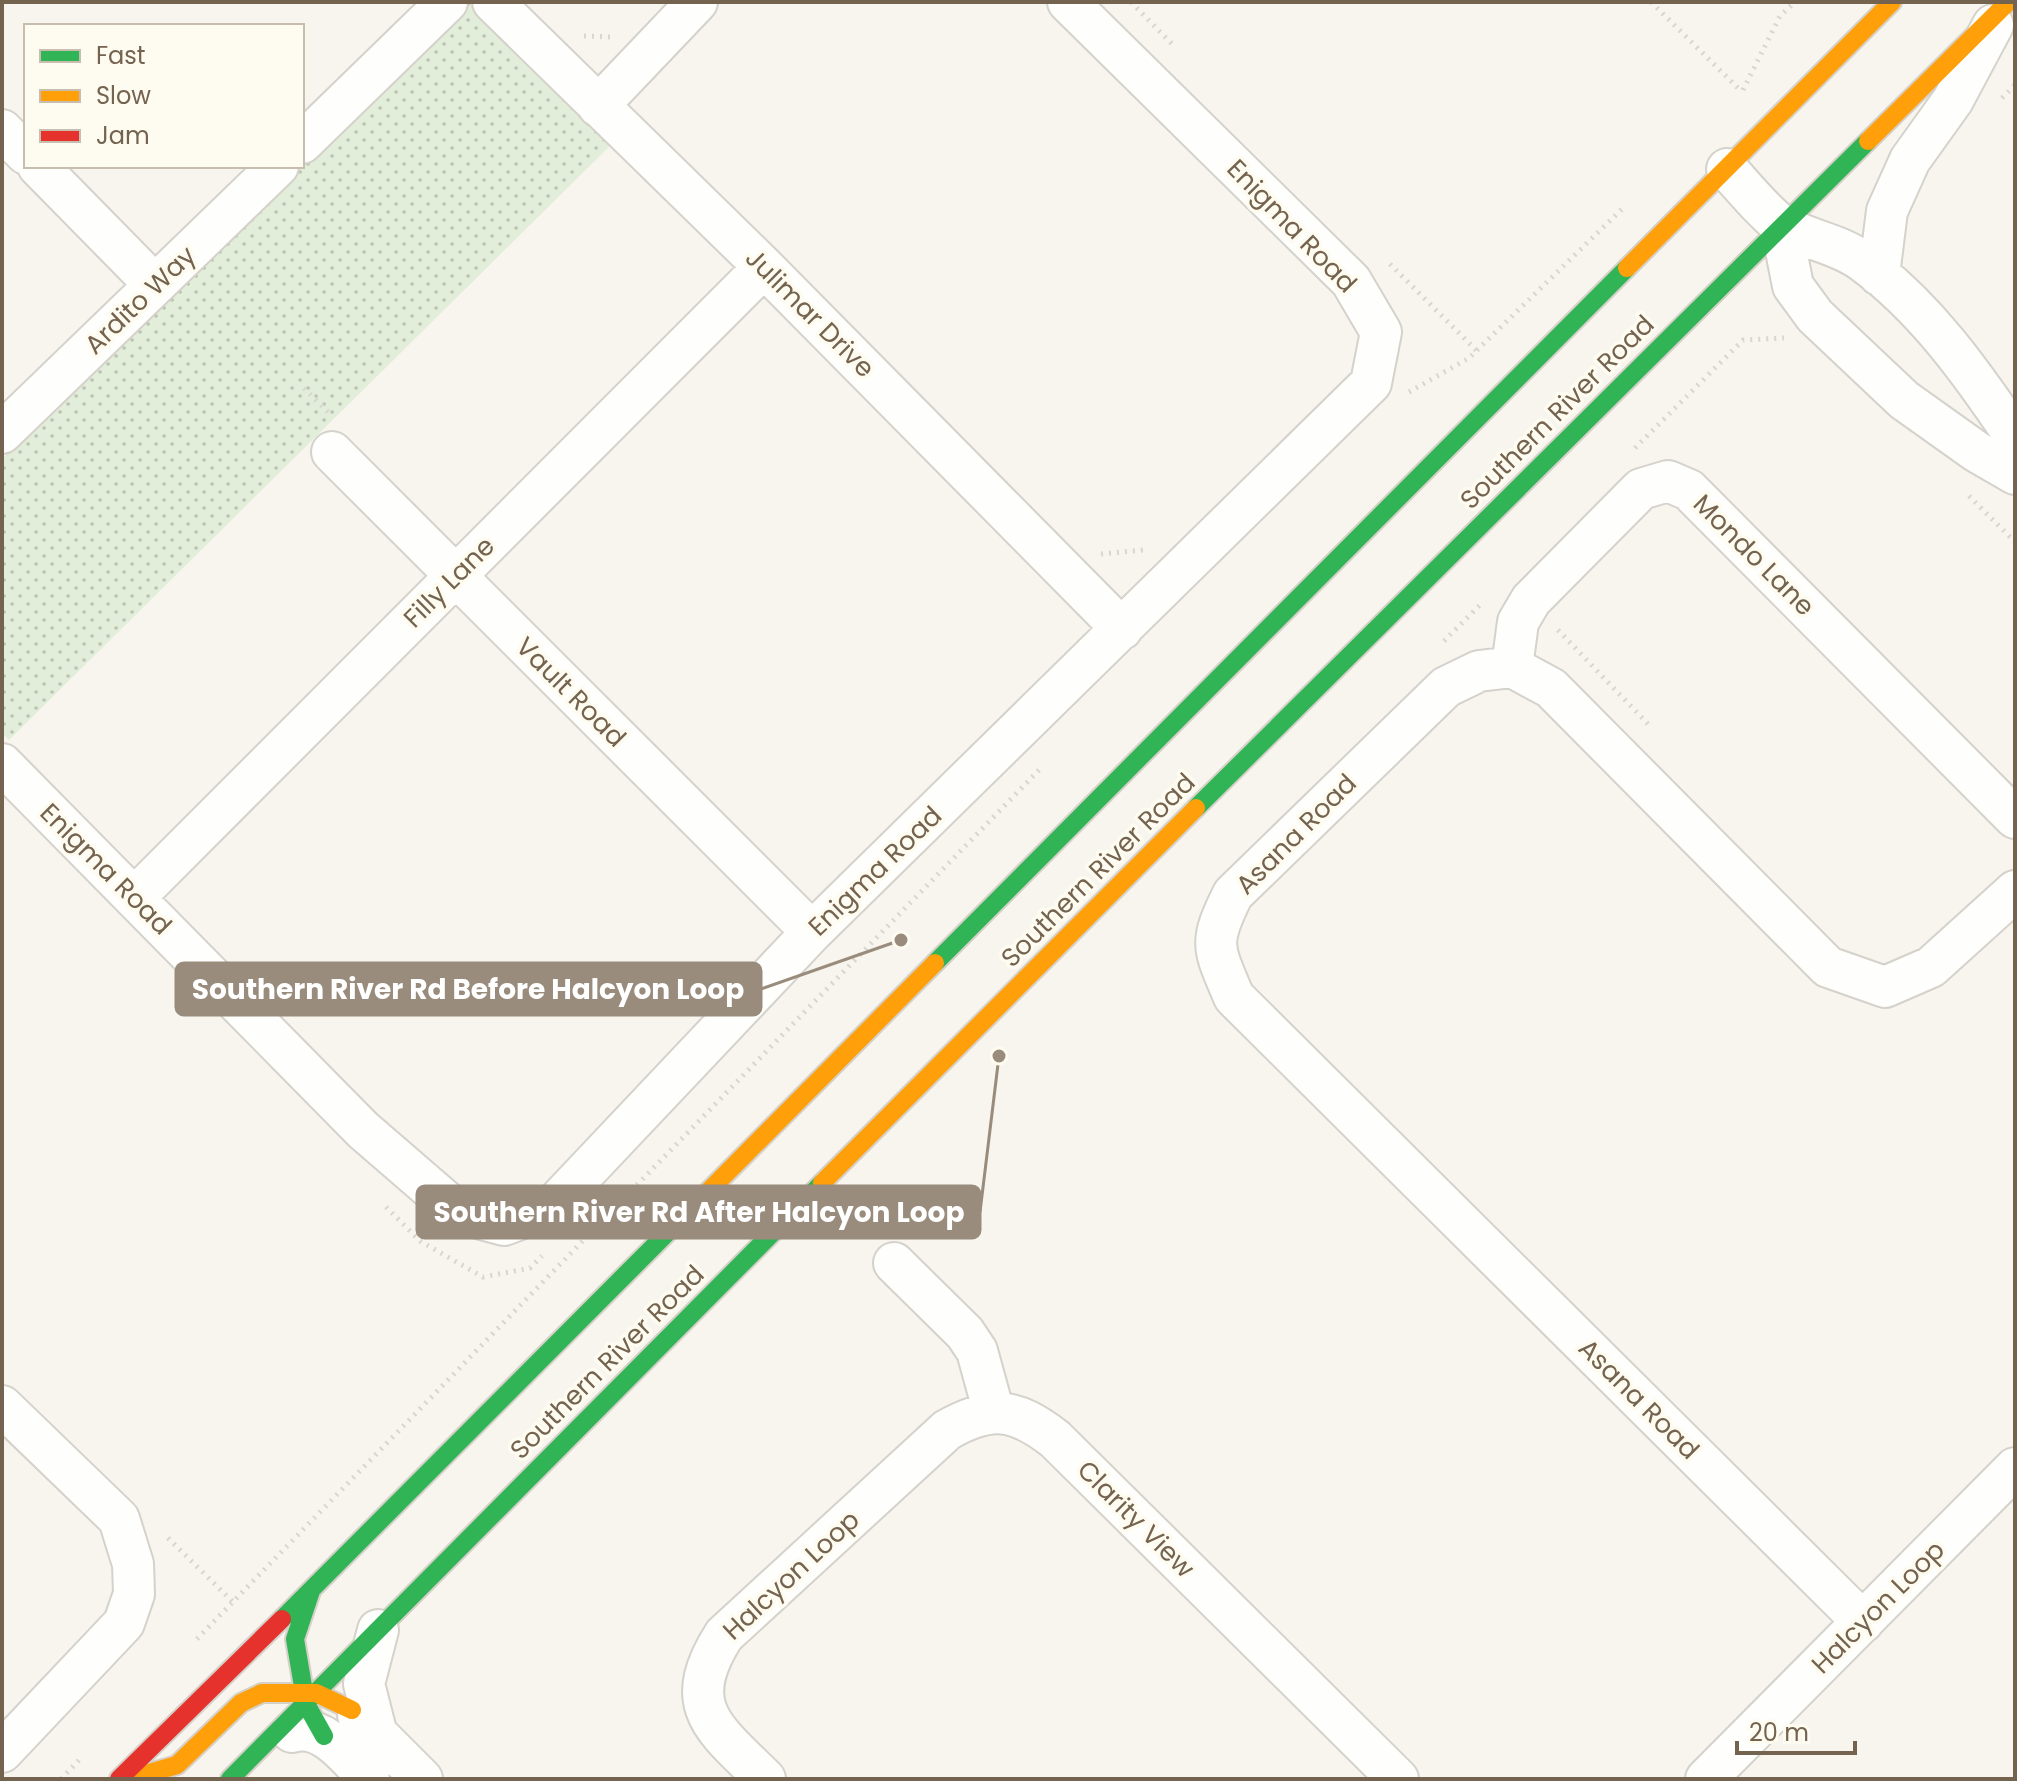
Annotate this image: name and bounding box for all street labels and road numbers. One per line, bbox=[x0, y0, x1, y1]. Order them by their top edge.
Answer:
street label: Enigma Road bbox=[1219, 151, 1365, 301]
street label: Ardito Way bbox=[76, 238, 204, 362]
street label: Julimar Drive bbox=[737, 240, 883, 386]
street label: Southern River Road bbox=[1452, 307, 1662, 517]
street label: Mondo Lane bbox=[1685, 486, 1823, 624]
street label: Filly Lane bbox=[395, 528, 503, 636]
street label: Vault Road bbox=[508, 629, 634, 755]
street label: Southern River Road bbox=[993, 765, 1203, 975]
street label: Asana Road bbox=[1228, 766, 1364, 902]
street label: Enigma Road bbox=[32, 795, 180, 943]
street label: Enigma Road bbox=[800, 798, 950, 944]
street label: Southern River Road bbox=[502, 1257, 712, 1467]
street label: Asana Road bbox=[1571, 1331, 1707, 1467]
street label: Clarity View bbox=[1069, 1452, 1203, 1586]
street label: Halcyon Loop bbox=[715, 1502, 867, 1648]
street label: Halcyon Loop bbox=[1804, 1533, 1952, 1681]

